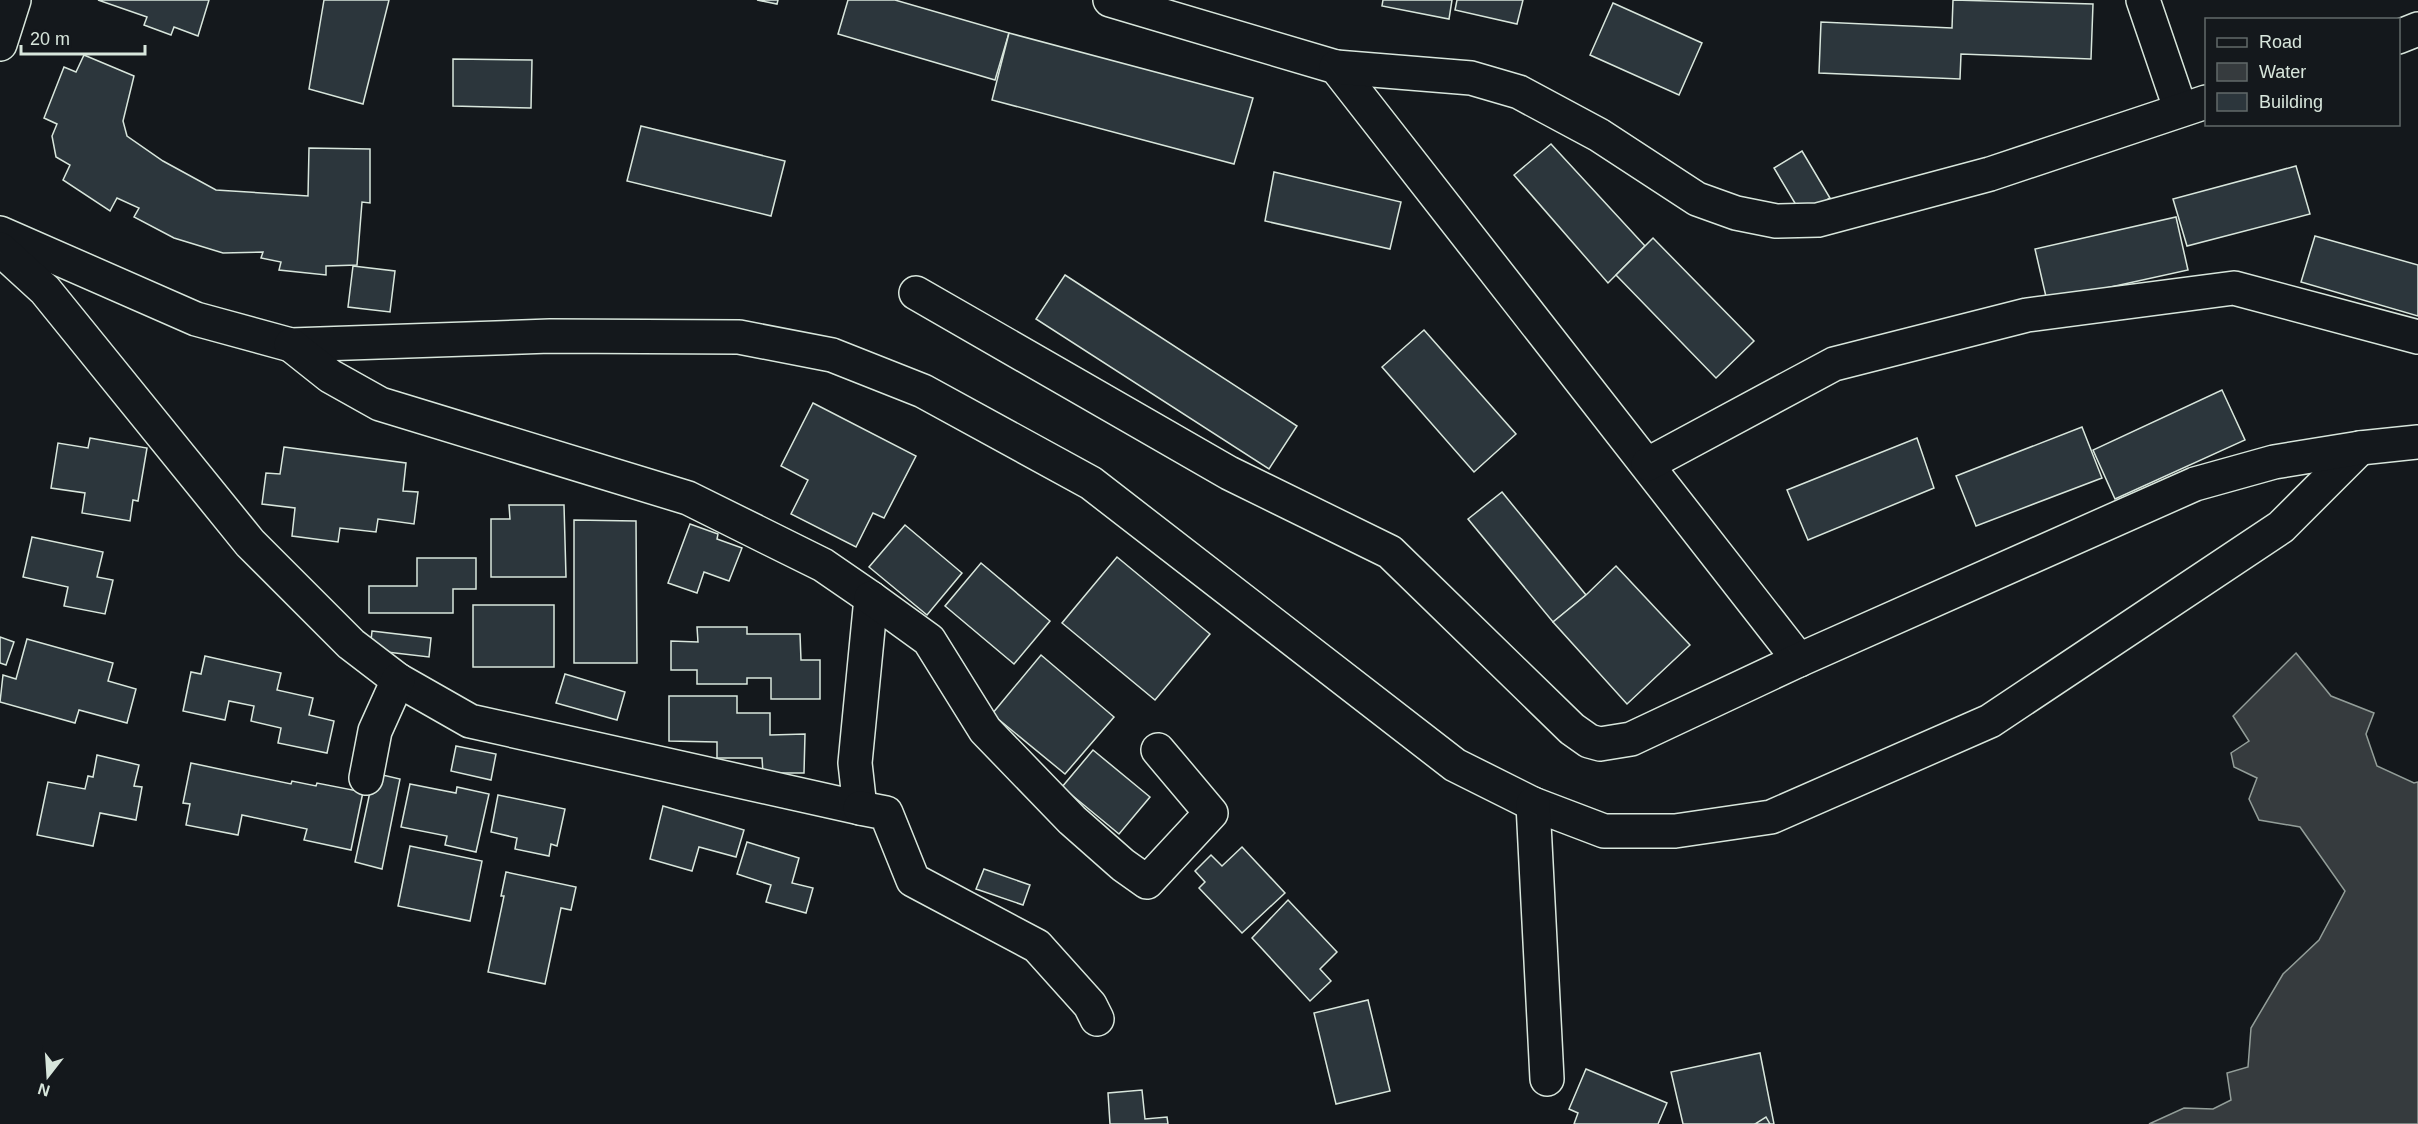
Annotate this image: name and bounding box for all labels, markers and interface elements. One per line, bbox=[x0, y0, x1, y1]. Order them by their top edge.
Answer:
scale bar bbox=[21, 18, 146, 56]
legend bbox=[2205, 18, 2400, 126]
text: 20 m bbox=[30, 29, 70, 49]
text: Road bbox=[2259, 32, 2302, 52]
text: Water bbox=[2259, 62, 2306, 82]
text: Building bbox=[2259, 92, 2323, 112]
north arrow bbox=[18, 1046, 78, 1106]
text: N bbox=[36, 1080, 52, 1100]

